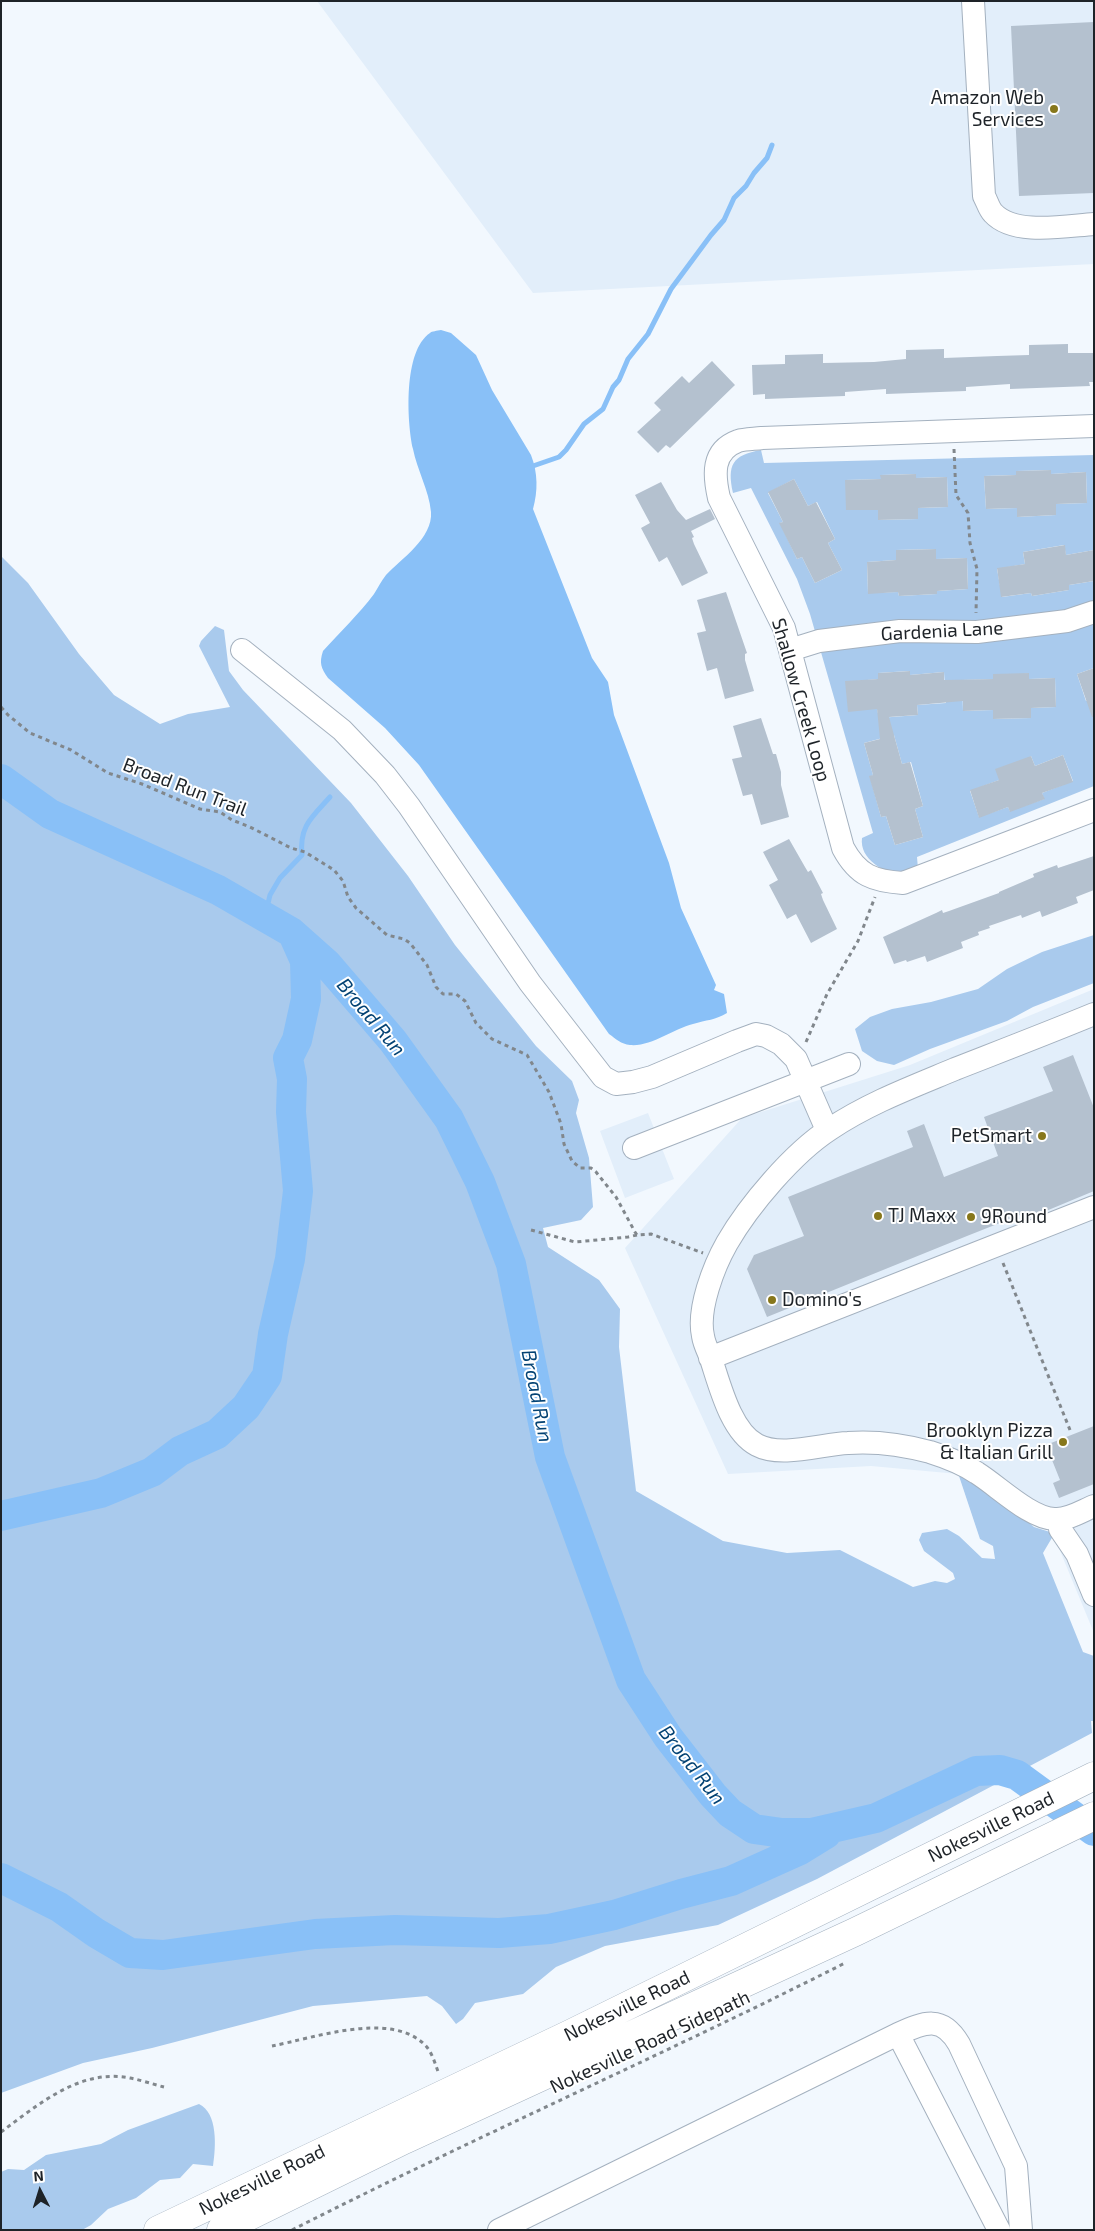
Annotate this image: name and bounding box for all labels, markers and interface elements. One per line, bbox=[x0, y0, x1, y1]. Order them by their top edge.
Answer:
place label: Amazon Web Services bbox=[931, 87, 1044, 131]
marker: Amazon Web Services bbox=[1048, 103, 1060, 115]
street label: Shallow Creek Loop bbox=[767, 616, 835, 784]
street label: Gardenia Lane bbox=[880, 616, 1004, 646]
street label: Broad Run Trail bbox=[120, 753, 250, 821]
water label: Broad Run bbox=[332, 973, 410, 1061]
place label: PetSmart bbox=[951, 1125, 1032, 1147]
marker: PetSmart bbox=[1036, 1130, 1048, 1142]
place label: TJ Maxx bbox=[888, 1205, 956, 1227]
place label: 9Round bbox=[981, 1206, 1047, 1228]
marker: TJ Maxx bbox=[872, 1210, 884, 1222]
marker: 9Round bbox=[965, 1211, 977, 1223]
place label: Domino's bbox=[782, 1289, 862, 1311]
marker: Domino's bbox=[766, 1294, 778, 1306]
water label: Broad Run bbox=[516, 1348, 558, 1444]
place label: Brooklyn Pizza & Italian Grill bbox=[926, 1420, 1053, 1464]
marker: Brooklyn Pizza & Italian Grill bbox=[1057, 1436, 1069, 1448]
water label: Broad Run bbox=[654, 1721, 730, 1809]
street label: Nokesville Road bbox=[924, 1787, 1058, 1867]
street label: Nokesville Road bbox=[560, 1966, 694, 2046]
street label: Nokesville Road Sidepath bbox=[546, 1986, 754, 2098]
street label: Nokesville Road bbox=[195, 2140, 329, 2220]
north arrow bbox=[15, 2166, 65, 2216]
text: N bbox=[33, 2167, 44, 2184]

